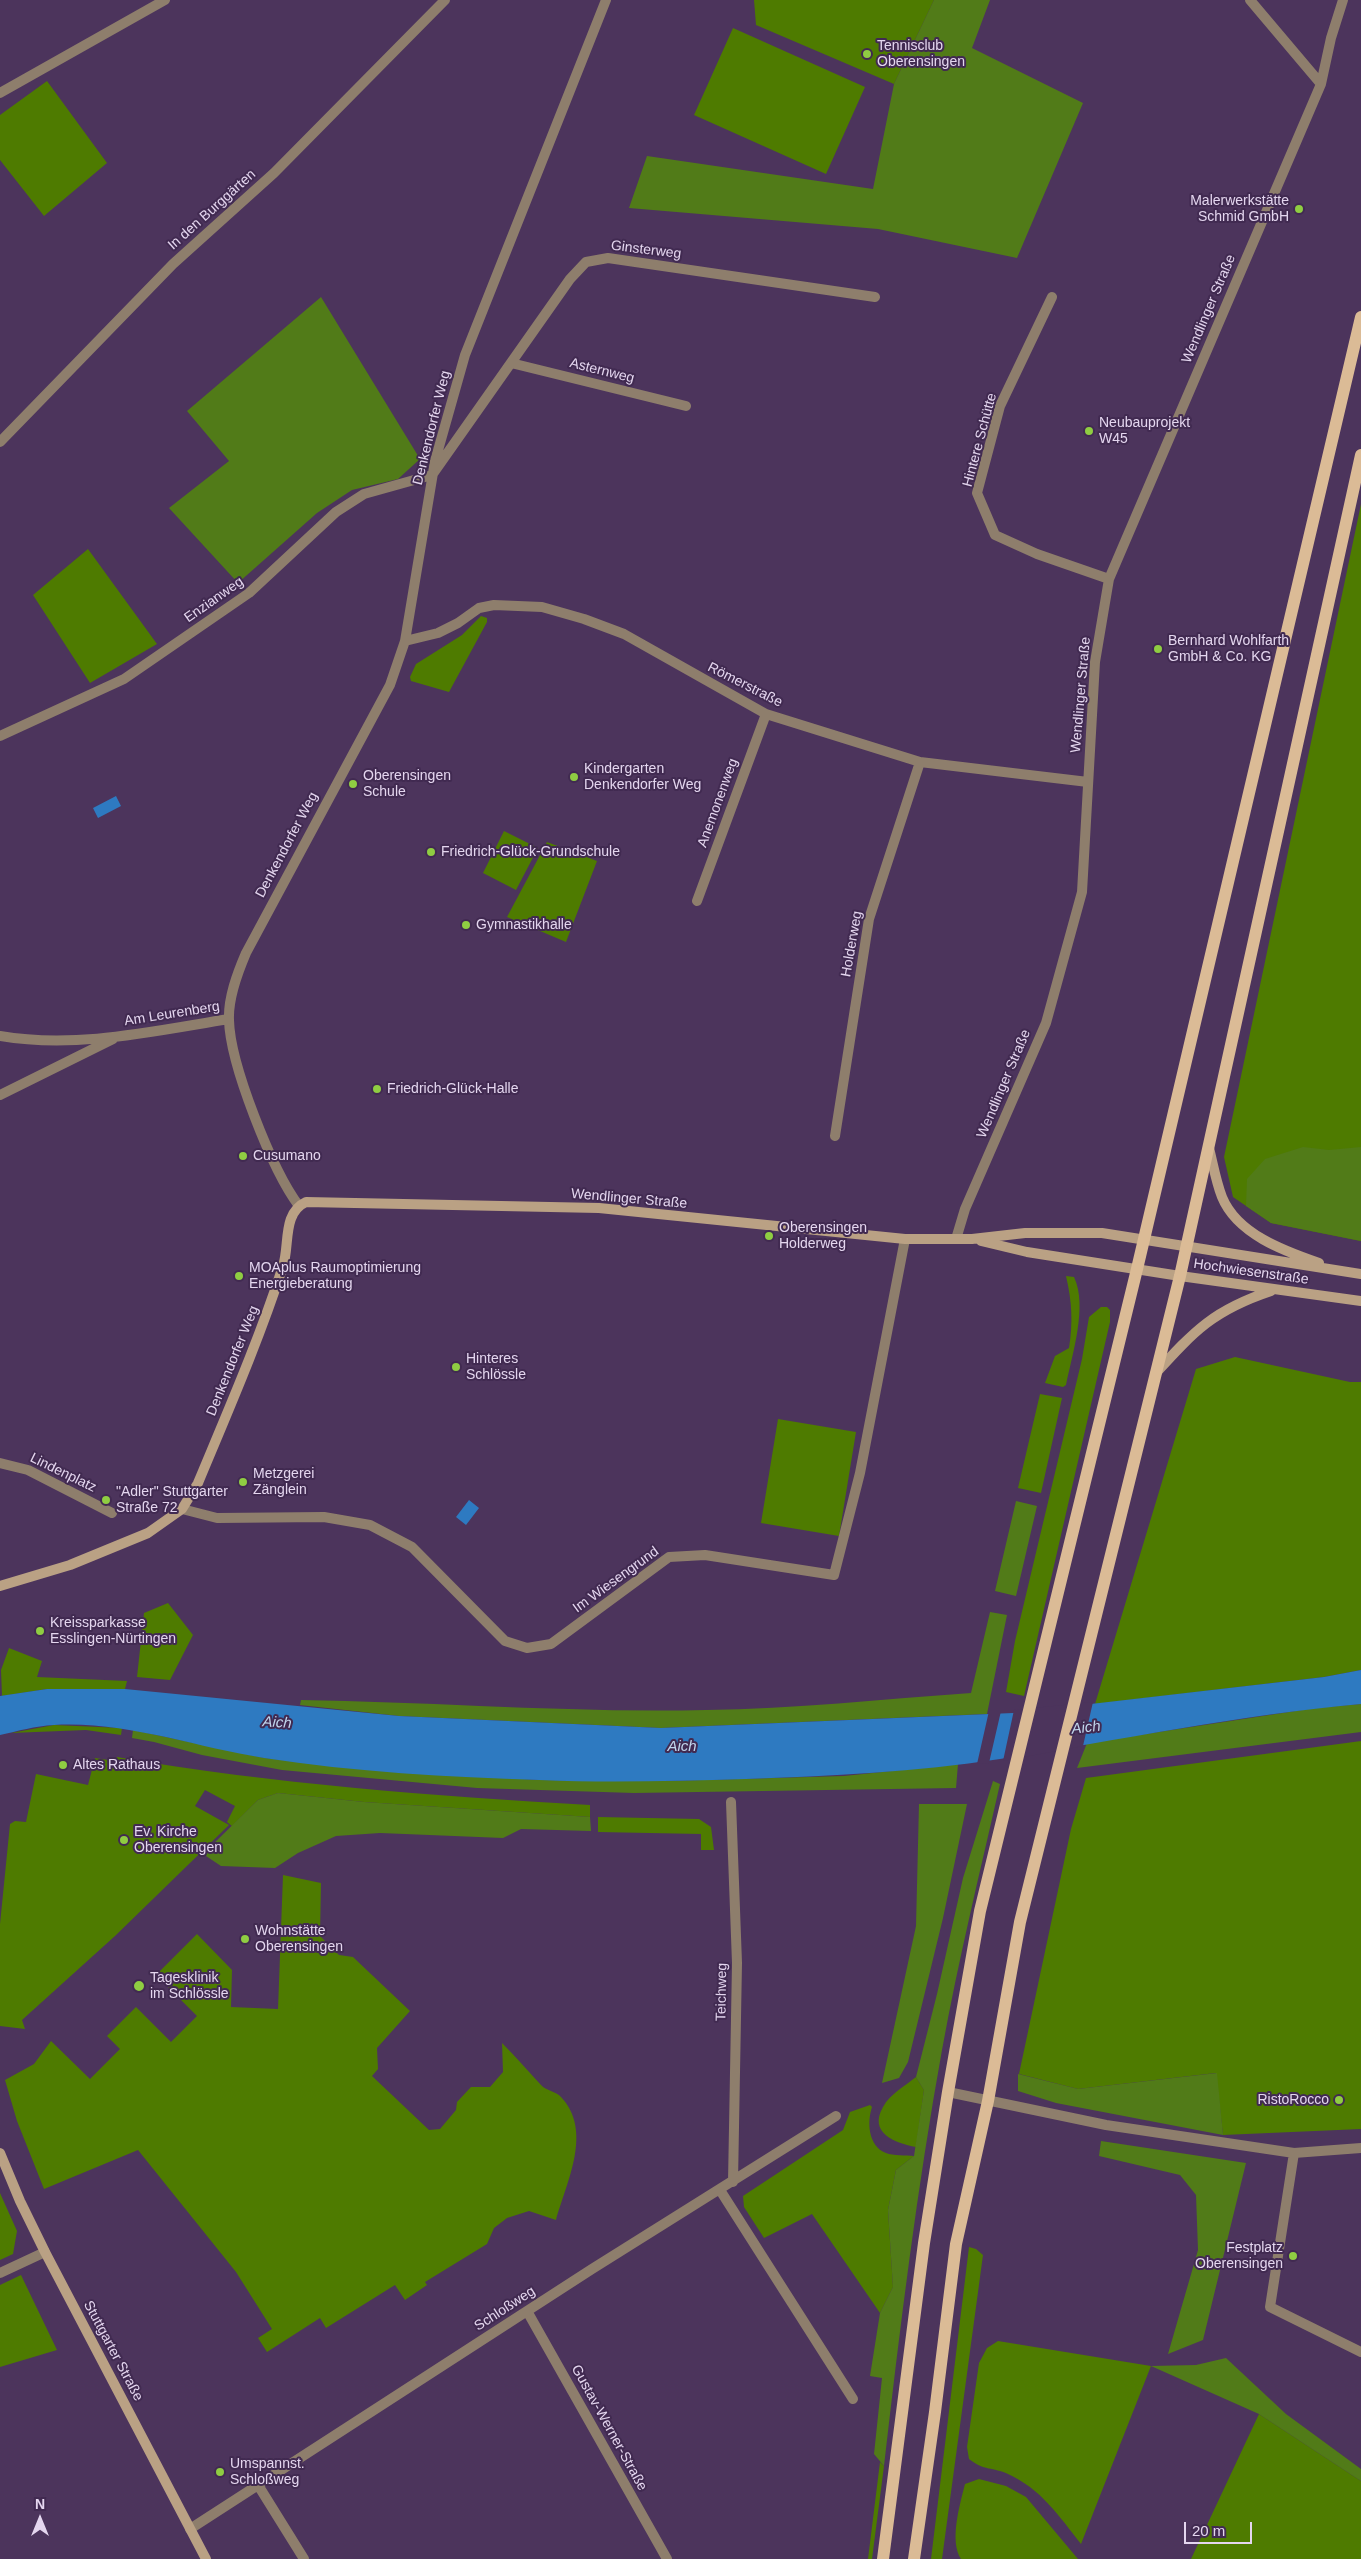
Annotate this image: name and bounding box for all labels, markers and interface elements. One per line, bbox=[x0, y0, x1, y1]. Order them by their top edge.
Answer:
place label: Tennisclub Oberensingen bbox=[877, 38, 965, 70]
marker: Tennisclub Oberensingen bbox=[861, 48, 873, 60]
street label: In den Burggärten bbox=[165, 166, 259, 254]
place label: Malerwerkstätte Schmid GmbH bbox=[1190, 193, 1289, 226]
marker: Malerwerkstätte Schmid GmbH bbox=[1293, 203, 1305, 215]
street label: Ginsterweg bbox=[610, 237, 682, 263]
street label: Wendlinger Straße bbox=[1179, 252, 1239, 366]
street label: Asternweg bbox=[568, 355, 636, 387]
street label: Denkendorfer Weg bbox=[410, 369, 454, 487]
street label: Hintere Schütte bbox=[959, 391, 1001, 489]
place label: Neubauprojekt W45 bbox=[1099, 415, 1190, 448]
marker: Neubauprojekt W45 bbox=[1083, 425, 1095, 437]
street label: Enzianweg bbox=[181, 573, 247, 627]
place label: Bernhard Wohlfarth GmbH & Co. KG bbox=[1168, 633, 1289, 666]
street label: Wendlinger Straße bbox=[1068, 636, 1094, 754]
marker: Bernhard Wohlfarth GmbH & Co. KG bbox=[1152, 643, 1164, 655]
street label: Römerstraße bbox=[705, 659, 785, 711]
street label: Anemonenweg bbox=[694, 756, 742, 850]
place label: Kindergarten Denkendorfer Weg bbox=[584, 761, 701, 794]
place label: Oberensingen Schule bbox=[363, 768, 451, 800]
marker: Kindergarten Denkendorfer Weg bbox=[568, 771, 580, 783]
marker: Oberensingen Schule bbox=[347, 778, 359, 790]
street label: Denkendorfer Weg bbox=[252, 789, 322, 901]
place label: Friedrich-Glück-Grundschule bbox=[441, 844, 620, 860]
marker: Friedrich-Glück-Grundschule bbox=[425, 846, 437, 858]
street label: Holderweg bbox=[838, 910, 866, 978]
place label: Gymnastikhalle bbox=[476, 917, 572, 933]
marker: Gymnastikhalle bbox=[460, 919, 472, 931]
street label: Am Leurenberg bbox=[123, 998, 221, 1030]
street label: Wendlinger Straße bbox=[974, 1027, 1034, 1141]
place label: Friedrich-Glück-Halle bbox=[387, 1081, 518, 1097]
marker: Friedrich-Glück-Halle bbox=[371, 1083, 383, 1095]
place label: Cusumano bbox=[253, 1148, 321, 1164]
marker: Cusumano bbox=[237, 1150, 249, 1162]
street label: Wendlinger Straße bbox=[570, 1186, 688, 1212]
place label: Oberensingen Holderweg bbox=[779, 1220, 867, 1252]
marker: Oberensingen Holderweg bbox=[763, 1230, 775, 1242]
street label: Hochwiesenstraße bbox=[1192, 1256, 1310, 1288]
place label: MOAplus Raumoptimierung Energieberatung bbox=[249, 1260, 421, 1292]
marker: MOAplus Raumoptimierung Energieberatung bbox=[233, 1270, 245, 1282]
street label: Denkendorfer Weg bbox=[203, 1303, 263, 1419]
place label: Hinteres Schlössle bbox=[466, 1351, 526, 1384]
marker: Hinteres Schlössle bbox=[450, 1361, 462, 1373]
street label: Lindenplatz bbox=[27, 1450, 99, 1496]
place label: Metzgerei Zänglein bbox=[253, 1466, 314, 1498]
marker: Metzgerei Zänglein bbox=[237, 1476, 249, 1488]
place label: "Adler" Stuttgarter Straße 72 bbox=[116, 1484, 228, 1516]
marker: "Adler" Stuttgarter Straße 72 bbox=[100, 1494, 112, 1506]
street label: Im Wiesengrund bbox=[570, 1543, 662, 1617]
place label: Kreissparkasse Esslingen-Nürtingen bbox=[50, 1615, 176, 1648]
marker: Kreissparkasse Esslingen-Nürtingen bbox=[34, 1625, 46, 1637]
water label: Aich bbox=[262, 1713, 292, 1733]
water label: Aich bbox=[1071, 1718, 1101, 1738]
water label: Aich bbox=[667, 1738, 697, 1756]
place label: Altes Rathaus bbox=[73, 1757, 160, 1773]
marker: Altes Rathaus bbox=[57, 1759, 69, 1771]
place label: Ev. Kirche Oberensingen bbox=[134, 1824, 222, 1856]
marker: Ev. Kirche Oberensingen bbox=[118, 1834, 130, 1846]
place label: Wohnstätte Oberensingen bbox=[255, 1923, 343, 1955]
marker: Wohnstätte Oberensingen bbox=[239, 1933, 251, 1945]
street label: Teichweg bbox=[713, 1963, 731, 2021]
place label: Tagesklinik im Schlössle bbox=[150, 1970, 229, 2002]
marker: Tagesklinik im Schlössle bbox=[132, 1979, 146, 1993]
place label: RistoRocco bbox=[1257, 2092, 1329, 2108]
marker: RistoRocco bbox=[1333, 2094, 1345, 2106]
place label: Festplatz Oberensingen bbox=[1195, 2240, 1283, 2272]
marker: Festplatz Oberensingen bbox=[1287, 2250, 1299, 2262]
street label: Schloßweg bbox=[471, 2283, 539, 2335]
street label: Stuttgarter Straße bbox=[79, 2298, 147, 2404]
street label: Gustav-Werner-Straße bbox=[567, 2362, 651, 2494]
place label: Umspannst. Schloßweg bbox=[230, 2456, 305, 2488]
marker: Umspannst. Schloßweg bbox=[214, 2466, 226, 2478]
north arrow bbox=[15, 2494, 65, 2544]
text: N bbox=[35, 2496, 45, 2512]
scale bar bbox=[1186, 2512, 1254, 2544]
text: 20 m bbox=[1192, 2522, 1225, 2539]

